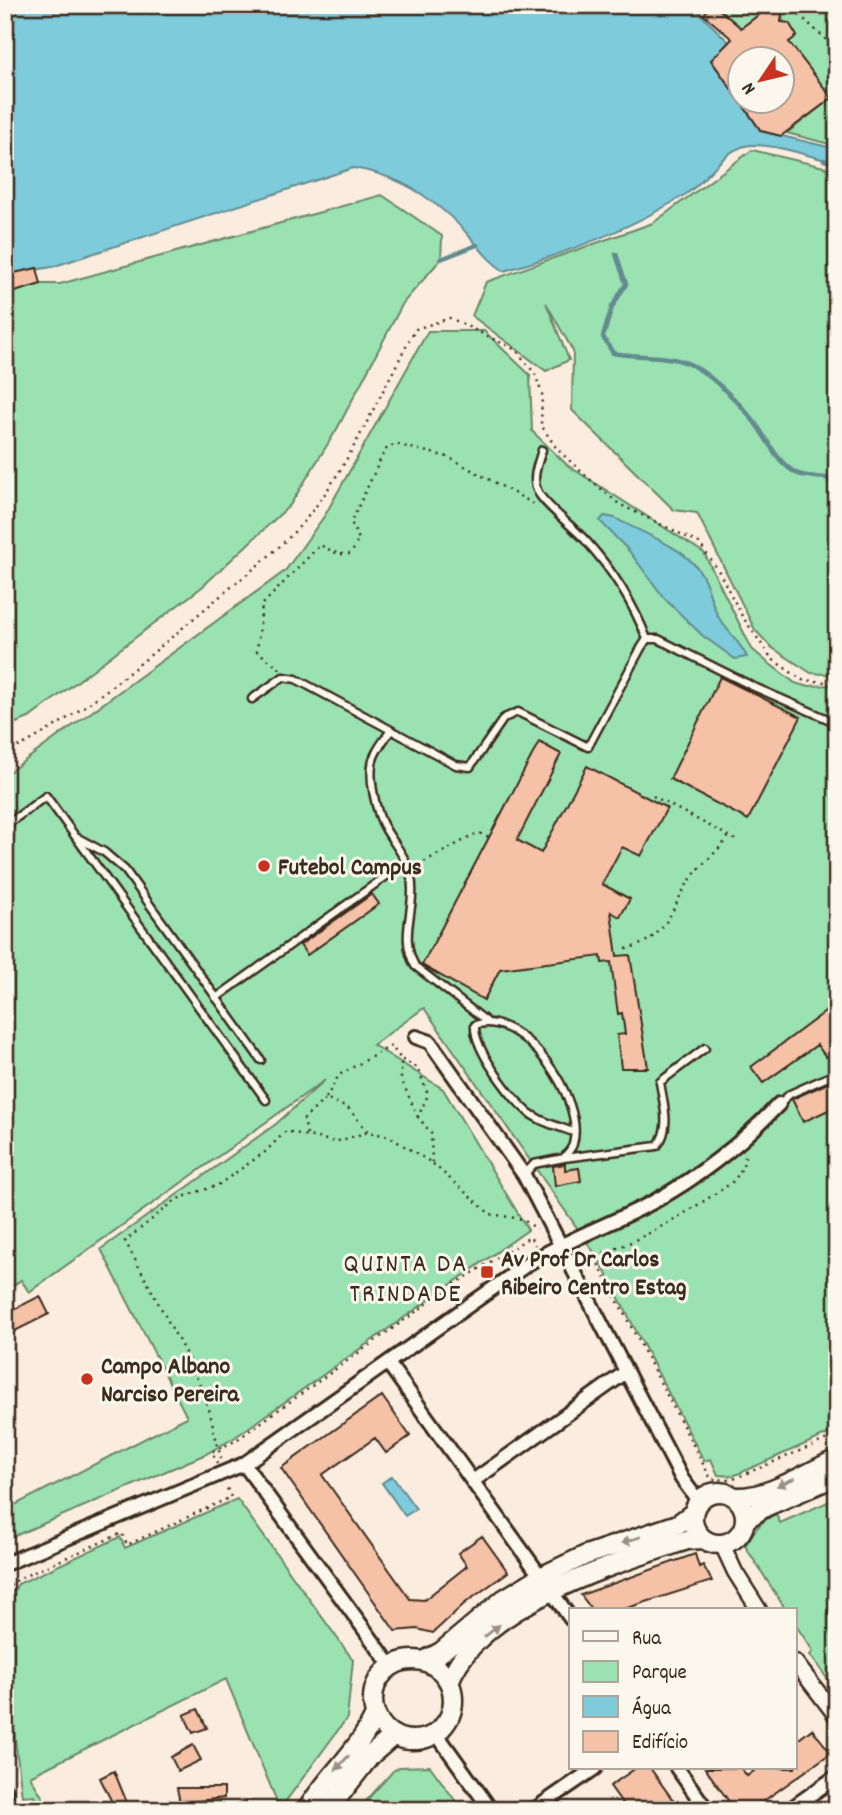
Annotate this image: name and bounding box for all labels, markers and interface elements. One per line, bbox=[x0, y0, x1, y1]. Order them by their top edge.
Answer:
north arrow bbox=[726, 46, 796, 116]
text: N bbox=[736, 76, 764, 99]
place label: Futebol Campus bbox=[278, 852, 422, 886]
marker: Futebol Campus bbox=[256, 858, 272, 874]
place label: Av Prof Dr Carlos Ribeiro Centro Estag bbox=[501, 1244, 687, 1306]
district label: QUINTA DA TRINDADE bbox=[344, 1247, 468, 1314]
marker: Av Prof Dr Carlos Ribeiro Centro Estag bbox=[479, 1264, 495, 1280]
place label: Campo Albano Narciso Pereira bbox=[101, 1351, 240, 1413]
marker: Campo Albano Narciso Pereira bbox=[79, 1371, 95, 1387]
one-way arrow bbox=[776, 1476, 796, 1488]
one-way arrow bbox=[620, 1535, 641, 1546]
legend bbox=[569, 1608, 796, 1770]
one-way arrow bbox=[482, 1623, 500, 1638]
text: Rua bbox=[632, 1625, 662, 1655]
text: Parque bbox=[632, 1659, 687, 1689]
text: Água bbox=[632, 1695, 672, 1725]
text: Edifício bbox=[632, 1729, 688, 1759]
one-way arrow bbox=[334, 1754, 350, 1771]

